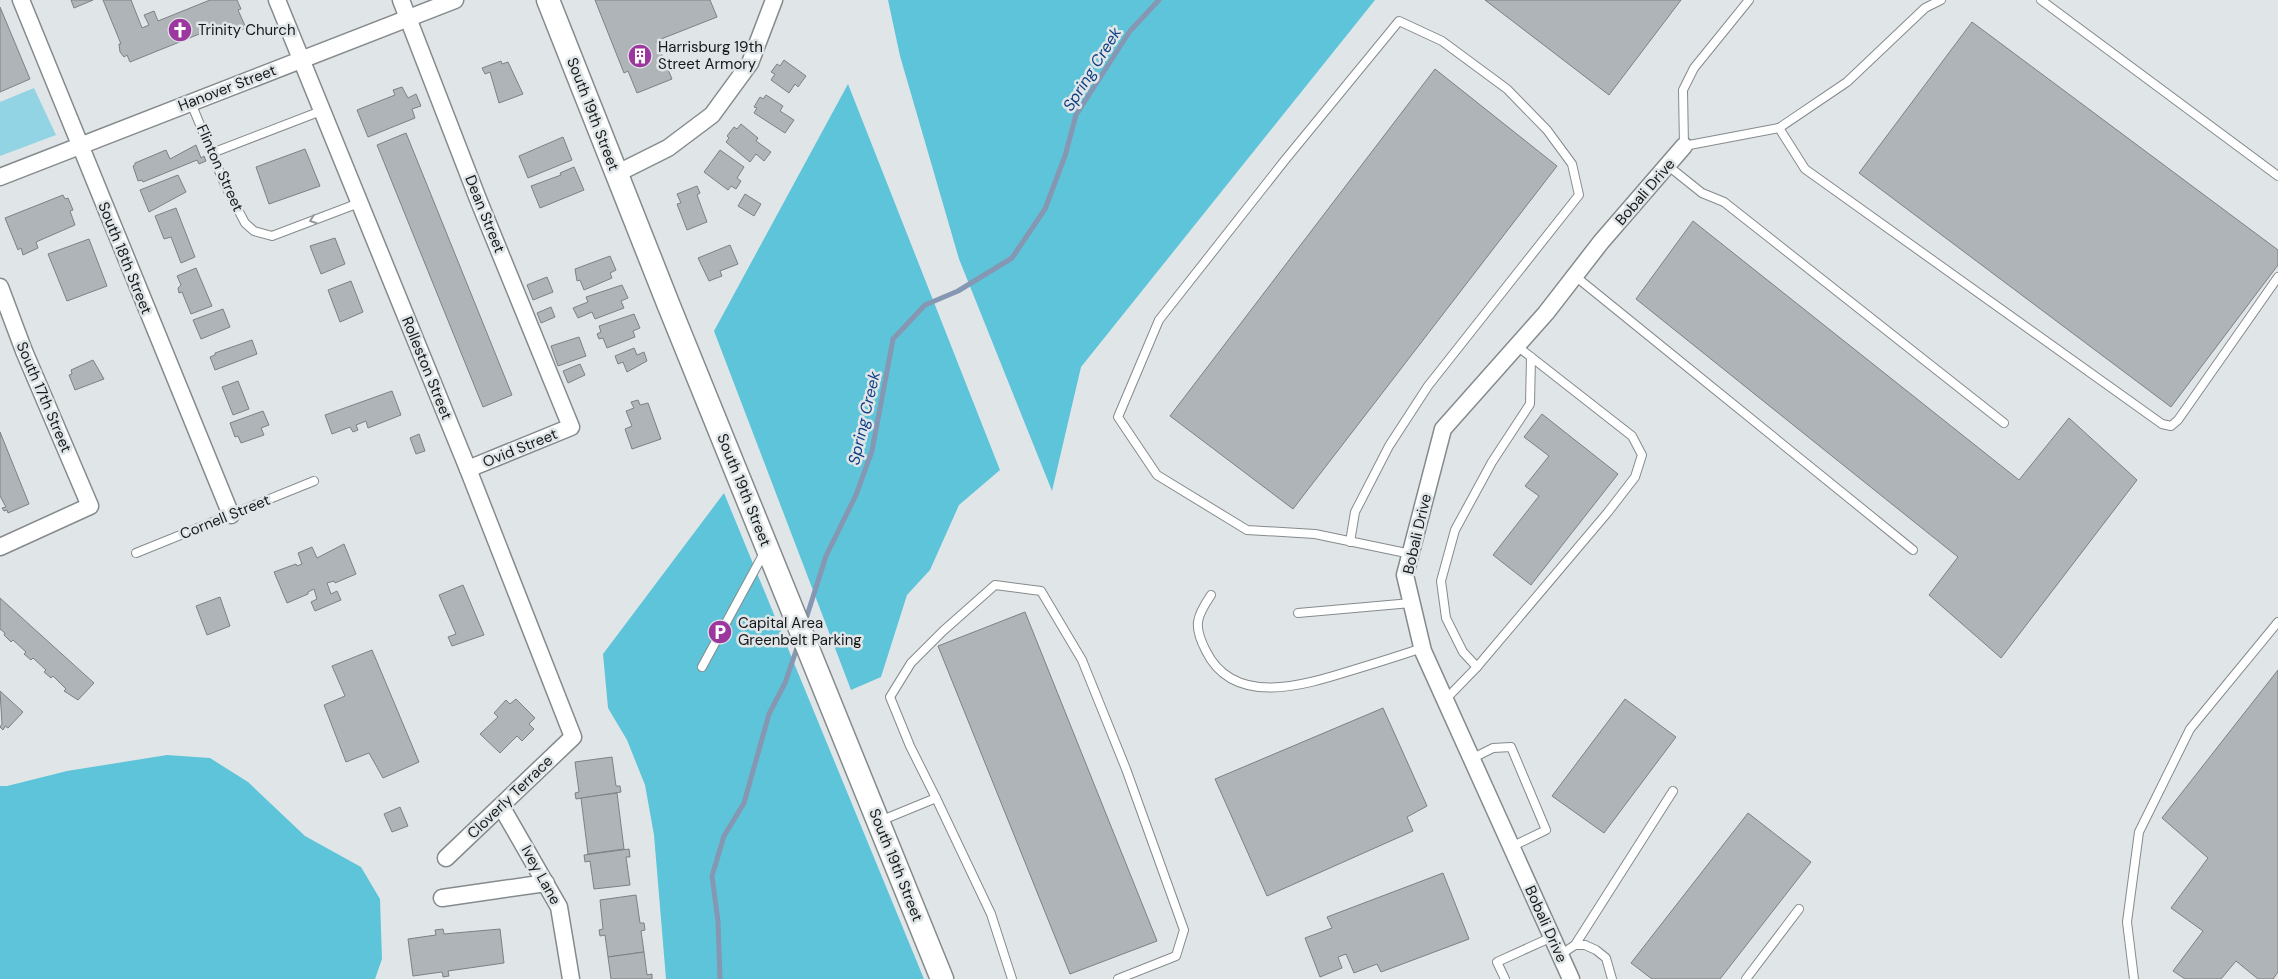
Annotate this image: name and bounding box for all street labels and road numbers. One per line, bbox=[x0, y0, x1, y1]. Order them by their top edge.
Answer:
street label: South 19th Street bbox=[562, 54, 624, 174]
street label: Hanover Street bbox=[175, 60, 279, 116]
street label: Flinton Street bbox=[192, 121, 248, 215]
street label: Bobali Drive bbox=[1611, 155, 1679, 229]
street label: Dean Street bbox=[460, 172, 510, 256]
street label: South 18th Street bbox=[93, 199, 157, 317]
street label: Rolleston Street bbox=[397, 314, 457, 423]
street label: South 17th Street bbox=[12, 339, 76, 455]
street label: Ovid Street bbox=[480, 424, 560, 472]
street label: South 19th Street bbox=[712, 431, 776, 549]
street label: Cornell Street bbox=[177, 490, 273, 544]
street label: Bobali Drive bbox=[1398, 492, 1436, 576]
street label: Cloverly Terrace bbox=[463, 751, 557, 843]
street label: South 19th Street bbox=[864, 806, 928, 924]
street label: Ivey Lane bbox=[517, 842, 565, 908]
street label: Bobali Drive bbox=[1520, 882, 1572, 966]

